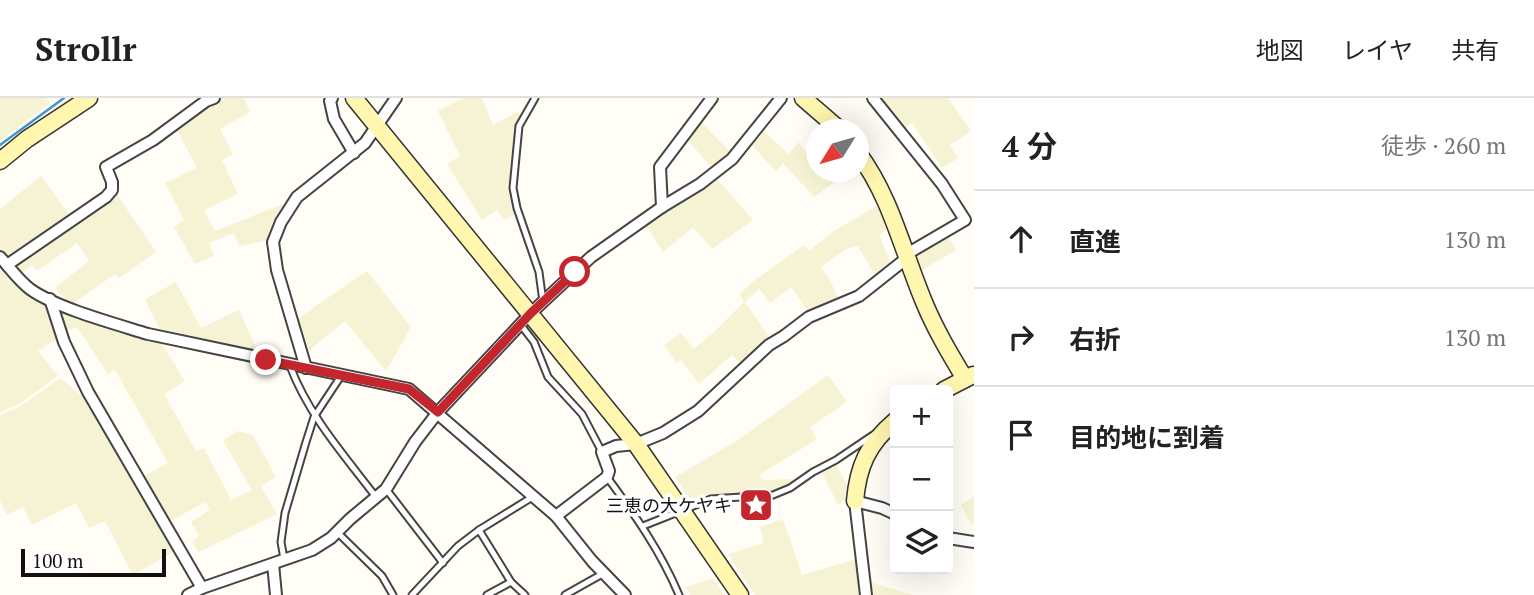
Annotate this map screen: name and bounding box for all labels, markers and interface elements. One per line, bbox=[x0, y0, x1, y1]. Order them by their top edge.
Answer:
text: Strollr bbox=[35, 27, 137, 70]
text: 地図 bbox=[1256, 34, 1304, 66]
text: レイヤ bbox=[1342, 34, 1413, 66]
text: 共有 bbox=[1451, 34, 1499, 66]
north arrow bbox=[806, 119, 869, 182]
text: 4 分 bbox=[1002, 126, 1057, 166]
text: 徒歩 · 260 m bbox=[1381, 130, 1506, 161]
icon: ahead bbox=[1002, 220, 1040, 258]
text: 直進 bbox=[1069, 224, 1121, 258]
text: 130 m bbox=[1444, 224, 1506, 255]
route start bbox=[559, 256, 590, 287]
icon: right bbox=[1002, 318, 1040, 356]
text: 右折 bbox=[1069, 322, 1121, 356]
text: 130 m bbox=[1444, 322, 1506, 353]
route end bbox=[250, 344, 281, 375]
map controls bbox=[890, 385, 953, 574]
button: + bbox=[890, 385, 953, 448]
icon: arrive bbox=[1002, 416, 1040, 454]
text: 目的地に到着 bbox=[1069, 420, 1225, 454]
button: − bbox=[890, 448, 953, 511]
place icon: 三恵の大ケヤキ bbox=[737, 486, 775, 524]
place label: 三恵の大ケヤキ bbox=[606, 493, 732, 517]
button: layers bbox=[890, 511, 953, 574]
scale bar bbox=[21, 546, 166, 578]
text: 100 m bbox=[32, 548, 83, 573]

